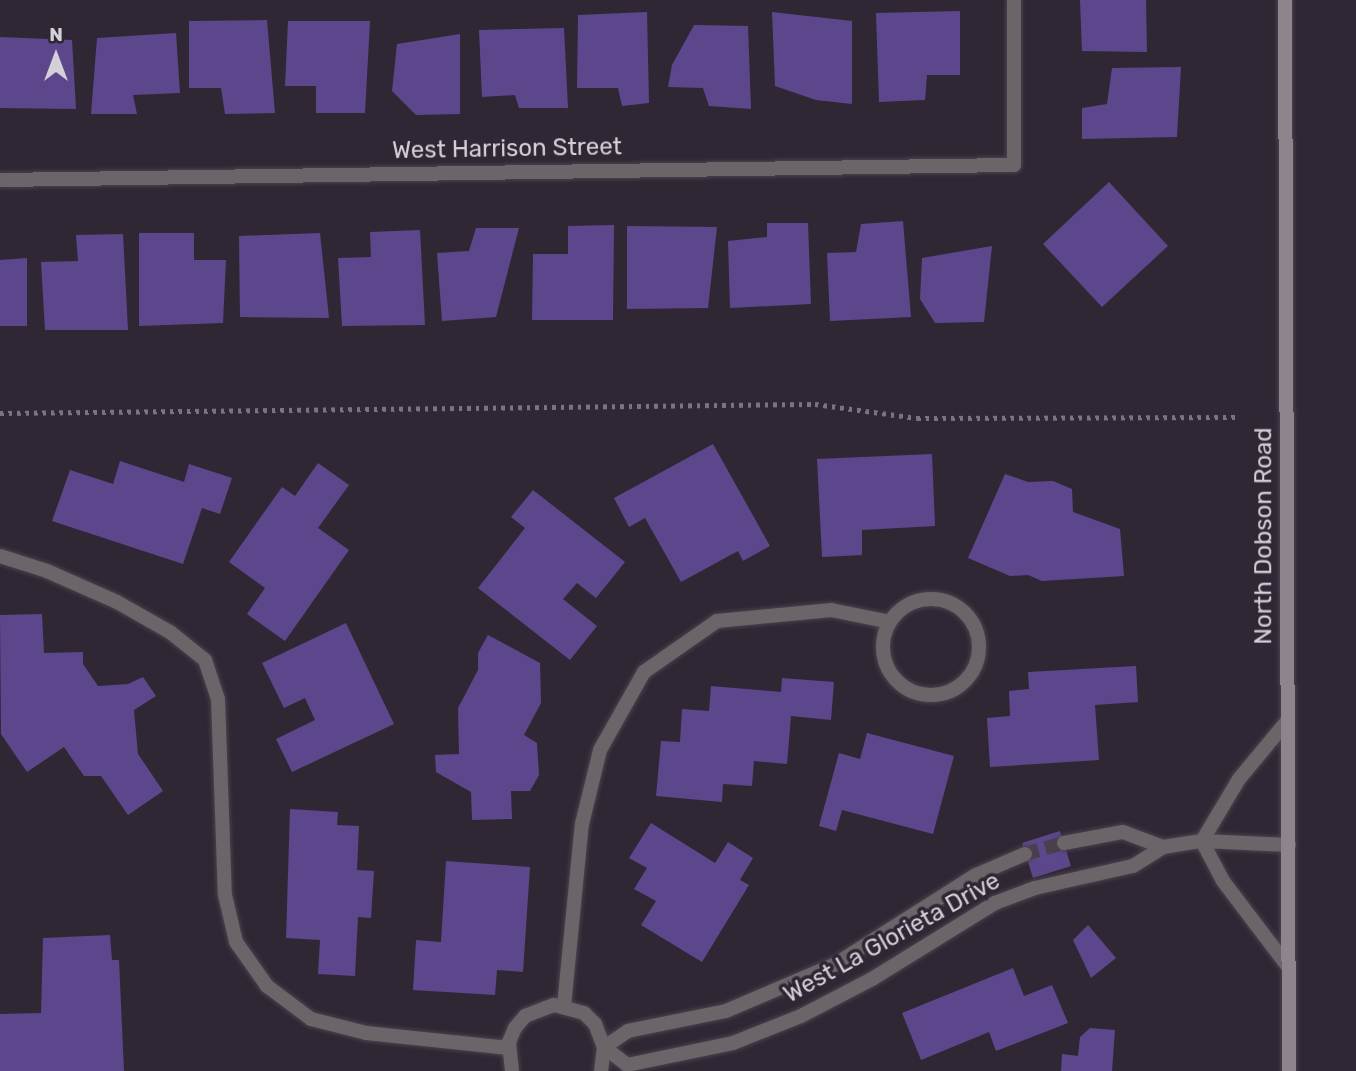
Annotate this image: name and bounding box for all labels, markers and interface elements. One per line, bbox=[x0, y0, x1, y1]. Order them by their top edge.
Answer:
north arrow bbox=[21, 21, 91, 91]
text: N bbox=[49, 23, 63, 46]
street label: West Harrison Street bbox=[392, 133, 622, 165]
street label: North Dobson Road bbox=[1250, 427, 1278, 645]
street label: West La Glorieta Drive bbox=[779, 867, 1005, 1009]

